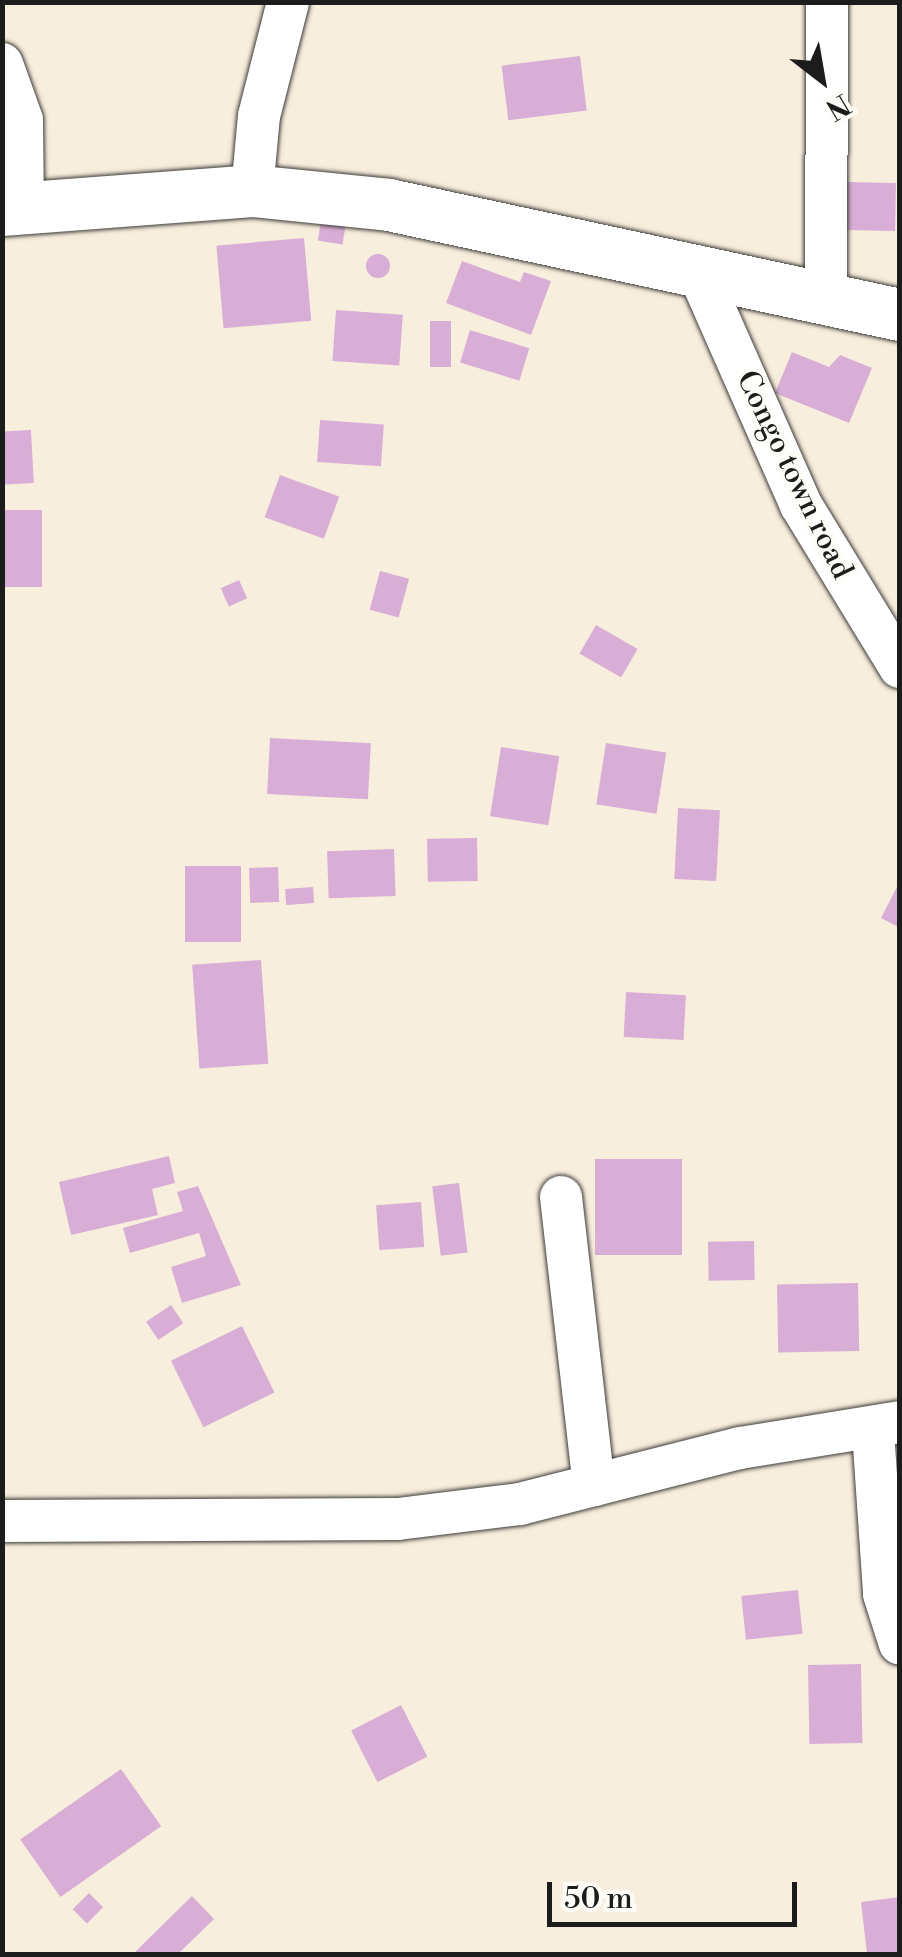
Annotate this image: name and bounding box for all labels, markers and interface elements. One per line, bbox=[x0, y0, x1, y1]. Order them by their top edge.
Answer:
north arrow bbox=[772, 30, 872, 130]
text: N bbox=[819, 85, 856, 127]
street label: Congo town road bbox=[728, 365, 860, 585]
scale bar bbox=[552, 1862, 802, 1924]
text: 50 m bbox=[564, 1880, 633, 1918]

